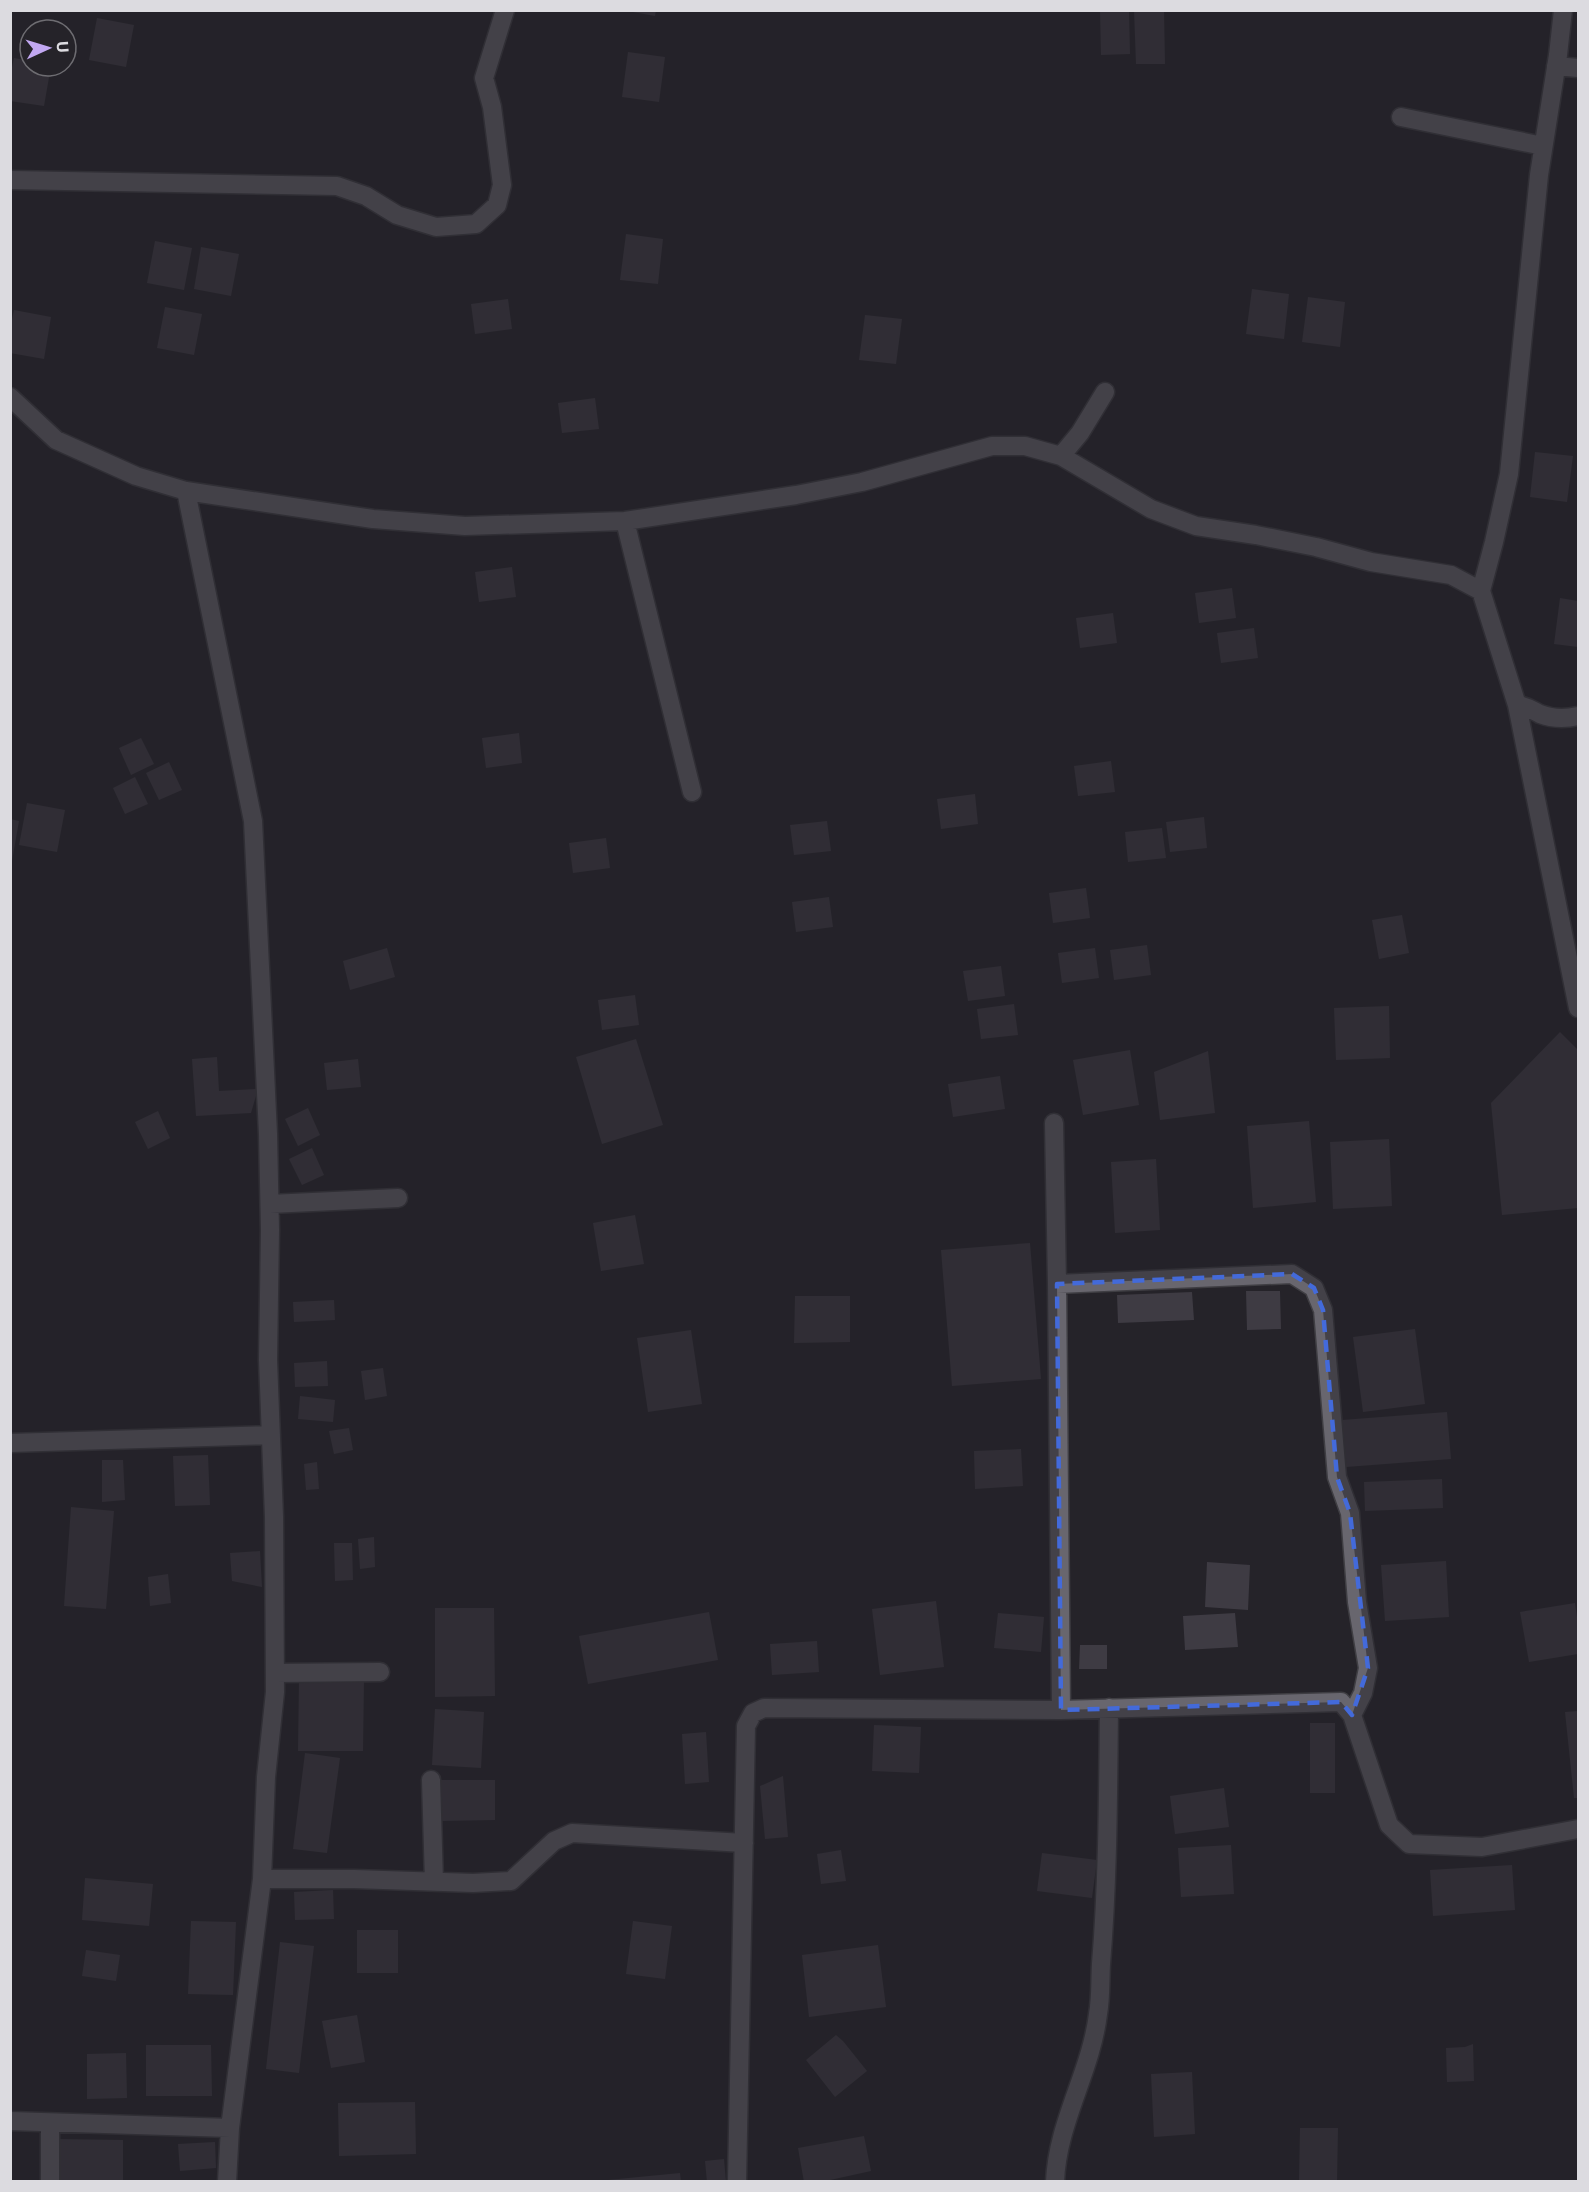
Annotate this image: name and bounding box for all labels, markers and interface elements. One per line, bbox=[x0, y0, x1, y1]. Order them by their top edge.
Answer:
north arrow bbox=[18, 18, 78, 78]
text: U bbox=[52, 40, 74, 54]

